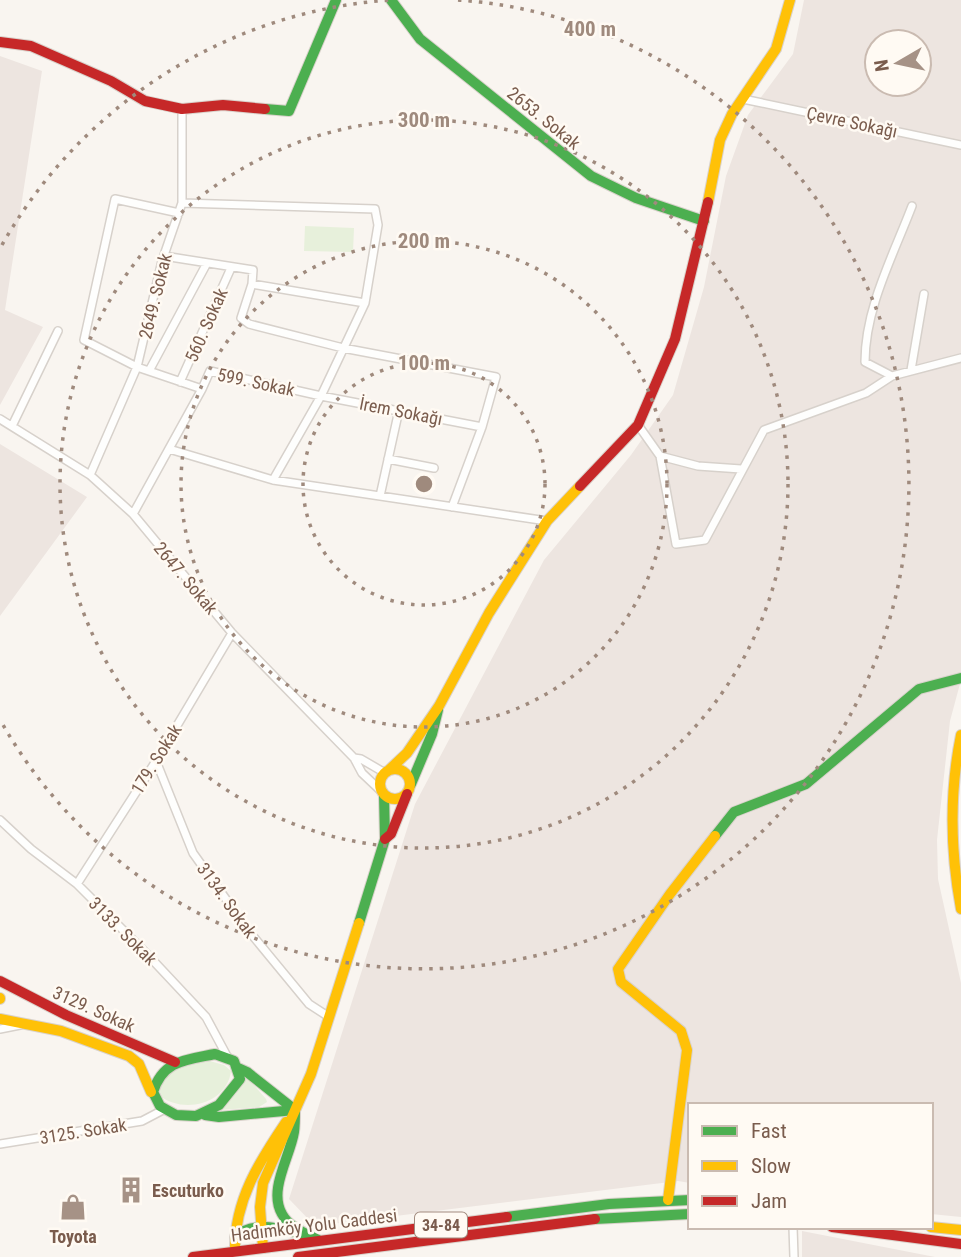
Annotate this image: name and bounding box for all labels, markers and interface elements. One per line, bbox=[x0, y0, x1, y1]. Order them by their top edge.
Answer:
text: 400 m bbox=[564, 17, 616, 41]
north arrow bbox=[863, 28, 933, 98]
text: N bbox=[869, 58, 894, 73]
street label: 2653. Sokak bbox=[503, 82, 585, 154]
street label: Çevre Sokağı bbox=[805, 102, 899, 142]
text: 300 m bbox=[398, 108, 450, 132]
text: 200 m bbox=[398, 229, 450, 253]
street label: 2649. Sokak bbox=[134, 251, 176, 341]
street label: 560. Sokak bbox=[180, 285, 232, 365]
text: 100 m bbox=[398, 351, 450, 375]
street label: 599. Sokak bbox=[215, 364, 297, 400]
street label: İrem Sokağı bbox=[358, 393, 444, 429]
centre of rings bbox=[412, 472, 436, 496]
street label: 2647. Sokak bbox=[150, 538, 222, 618]
street label: 179. Sokak bbox=[126, 720, 186, 798]
street label: 3134. Sokak bbox=[193, 858, 261, 942]
street label: 3133. Sokak bbox=[85, 893, 161, 969]
street label: 3129. Sokak bbox=[50, 982, 138, 1036]
legend bbox=[688, 1103, 933, 1229]
street label: 3125. Sokak bbox=[38, 1114, 128, 1148]
text: Fast bbox=[751, 1119, 787, 1143]
text: Slow bbox=[751, 1154, 791, 1178]
building icon: Escuturko bbox=[116, 1175, 146, 1205]
place label: Escuturko bbox=[152, 1180, 224, 1201]
text: Jam bbox=[751, 1189, 787, 1213]
shop icon: Toyota bbox=[58, 1192, 88, 1222]
street label: Hadımköy Yolu Caddesi bbox=[230, 1204, 398, 1246]
road number: 34-84 bbox=[415, 1212, 467, 1238]
place label: Toyota bbox=[49, 1226, 97, 1247]

